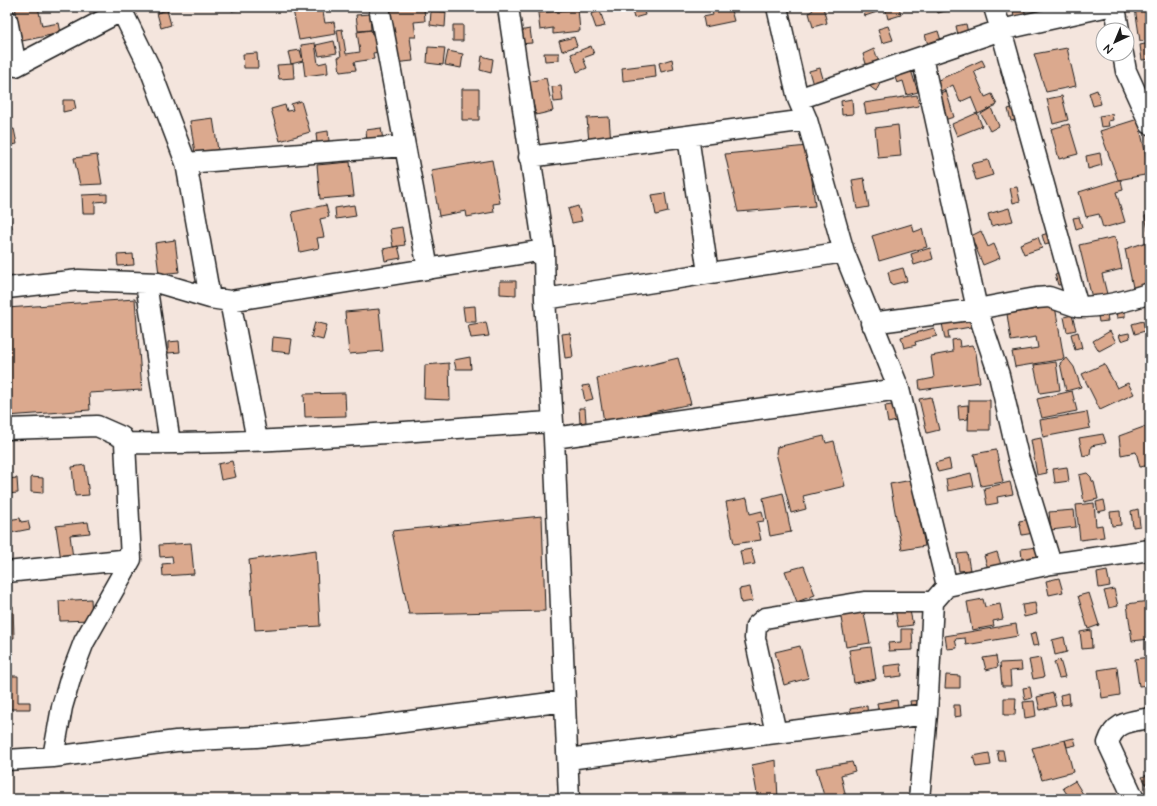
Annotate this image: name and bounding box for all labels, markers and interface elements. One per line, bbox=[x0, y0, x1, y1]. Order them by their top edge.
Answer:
north arrow bbox=[1095, 22, 1135, 62]
text: N bbox=[1101, 41, 1116, 57]

